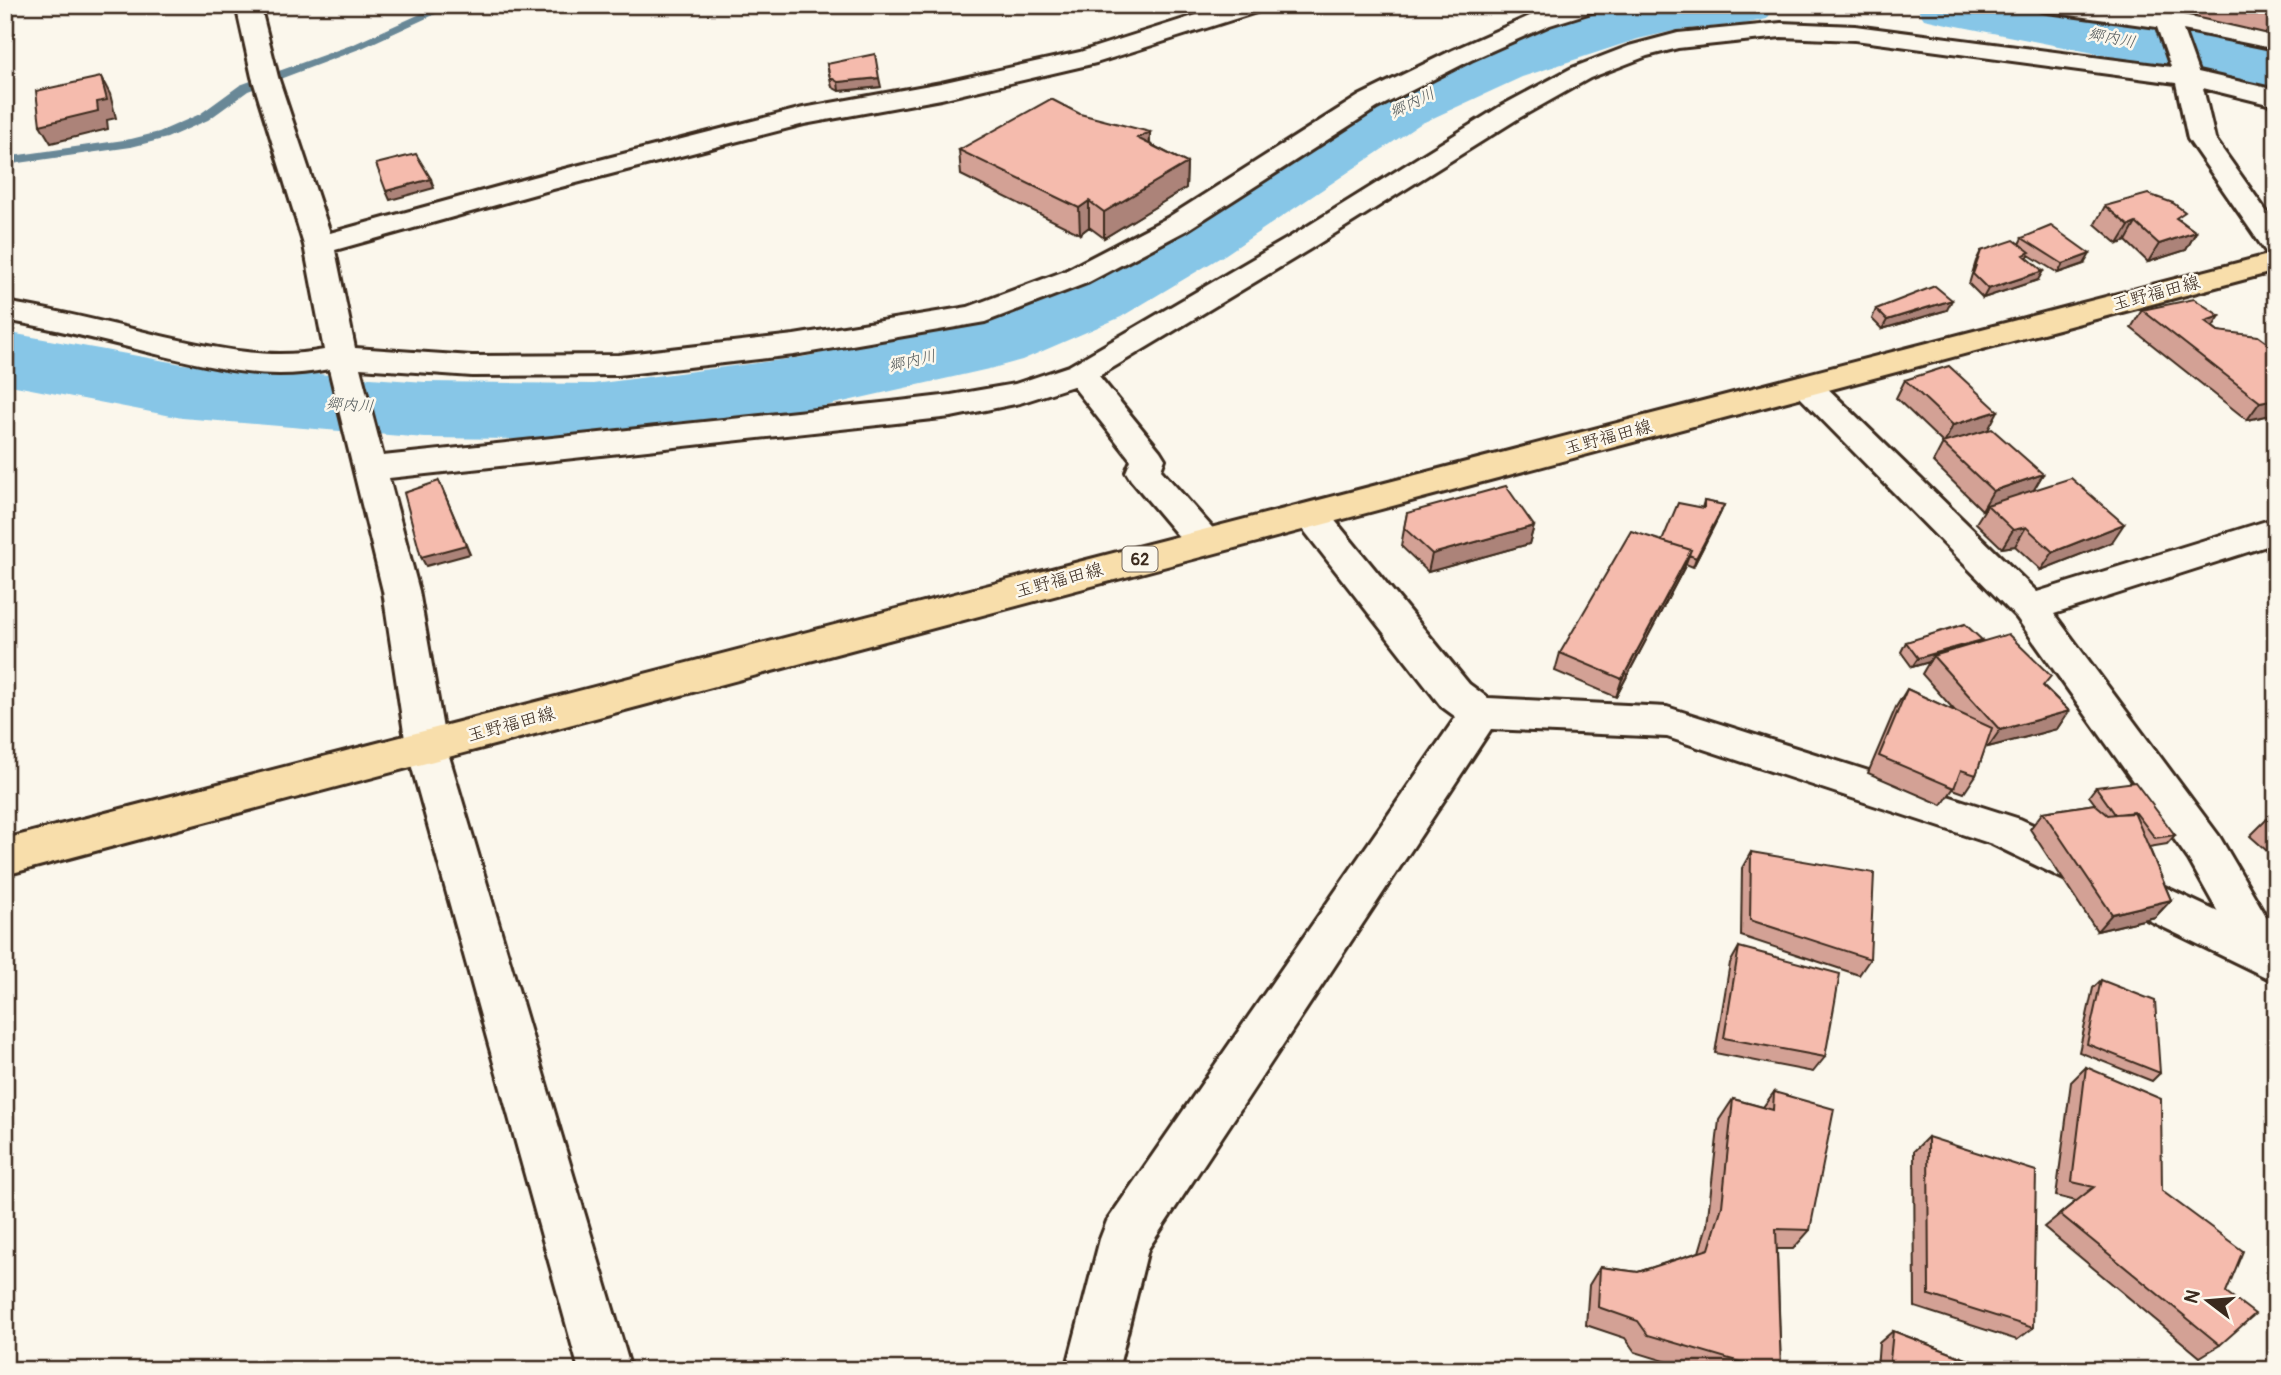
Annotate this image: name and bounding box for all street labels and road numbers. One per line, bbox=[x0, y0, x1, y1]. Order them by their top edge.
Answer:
street label: 玉野福田線 bbox=[2110, 271, 2203, 316]
street label: 玉野福田線 bbox=[1562, 415, 1655, 460]
road number: 62 bbox=[1122, 546, 1158, 572]
street label: 玉野福田線 bbox=[1013, 558, 1106, 603]
street label: 玉野福田線 bbox=[465, 702, 558, 747]

